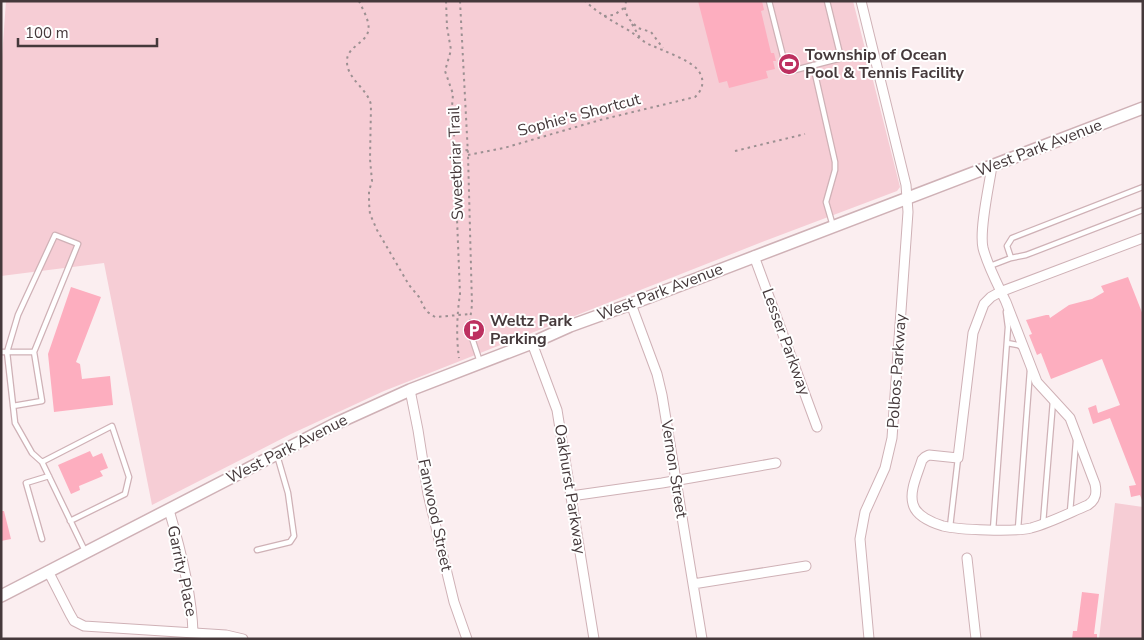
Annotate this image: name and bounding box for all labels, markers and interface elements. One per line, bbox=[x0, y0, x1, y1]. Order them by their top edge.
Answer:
scale bar bbox=[18, 15, 156, 47]
text: 100 m bbox=[25, 23, 69, 43]
place label: Township of Ocean Pool & Tennis Facility bbox=[805, 44, 965, 84]
sports icon: Township of Ocean Pool & Tennis Facility bbox=[777, 52, 801, 76]
street label: Sophie's Shortcut bbox=[515, 88, 643, 142]
street label: Sweetbriar Trail bbox=[443, 106, 469, 220]
street label: West Park Avenue bbox=[973, 114, 1105, 182]
street label: West Park Avenue bbox=[594, 258, 726, 326]
street label: Lesser Parkway bbox=[756, 285, 816, 399]
place label: Weltz Park Parking bbox=[490, 310, 573, 350]
street label: Polbos Parkway bbox=[882, 312, 912, 429]
parking icon: Weltz Park Parking bbox=[462, 318, 486, 342]
street label: West Park Avenue bbox=[223, 409, 351, 489]
street label: Vernon Street bbox=[655, 417, 693, 520]
street label: Oakhurst Parkway bbox=[549, 422, 591, 556]
street label: Fanwood Street bbox=[412, 457, 458, 574]
street label: Garrity Place bbox=[162, 524, 202, 618]

